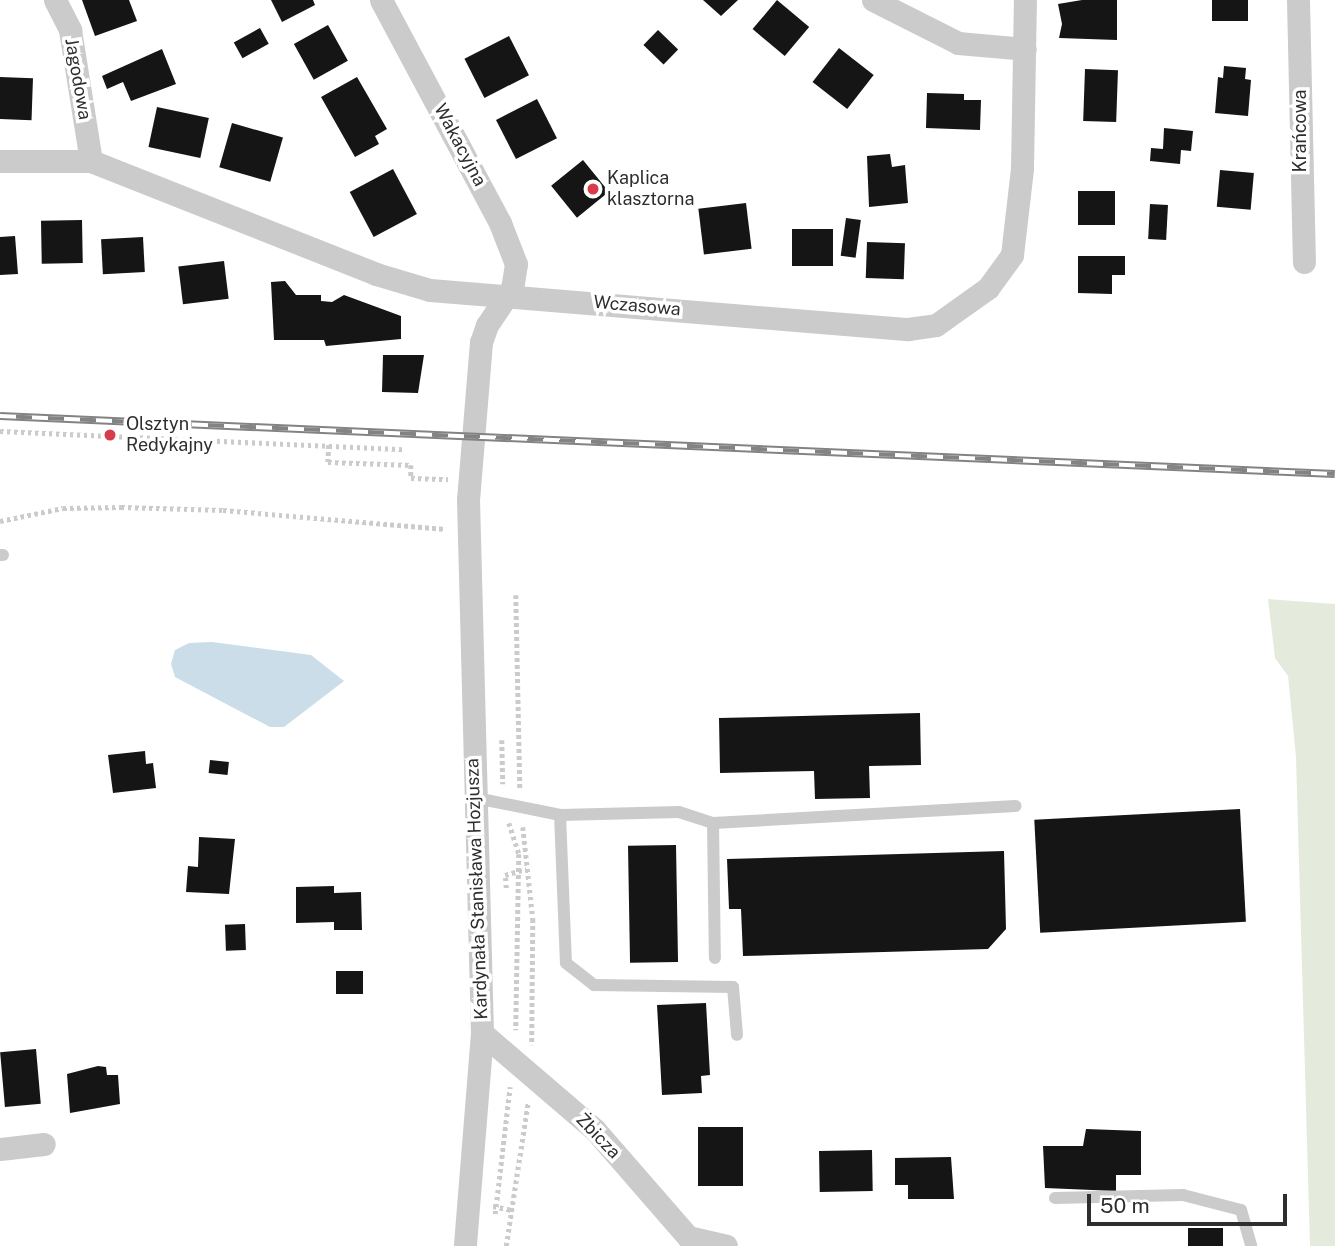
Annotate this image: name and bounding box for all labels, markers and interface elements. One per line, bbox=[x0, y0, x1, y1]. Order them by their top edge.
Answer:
street label: Jagodowa bbox=[60, 36, 96, 122]
street label: Krańcowa bbox=[1289, 90, 1311, 172]
street label: Wakacyjna bbox=[429, 100, 491, 190]
place label: Kaplica klasztorna bbox=[607, 168, 694, 210]
marker: Kaplica klasztorna bbox=[585, 181, 601, 197]
street label: Wczasowa bbox=[592, 291, 682, 321]
place label: Olsztyn Redykajny bbox=[126, 414, 213, 457]
marker: Olsztyn Redykajny bbox=[100, 425, 120, 445]
street label: Kardynała Stanisława Hozjusza bbox=[462, 758, 492, 1020]
street label: Żbicza bbox=[571, 1109, 625, 1163]
scale bar bbox=[1090, 1180, 1290, 1224]
text: 50 m bbox=[1100, 1193, 1150, 1218]

